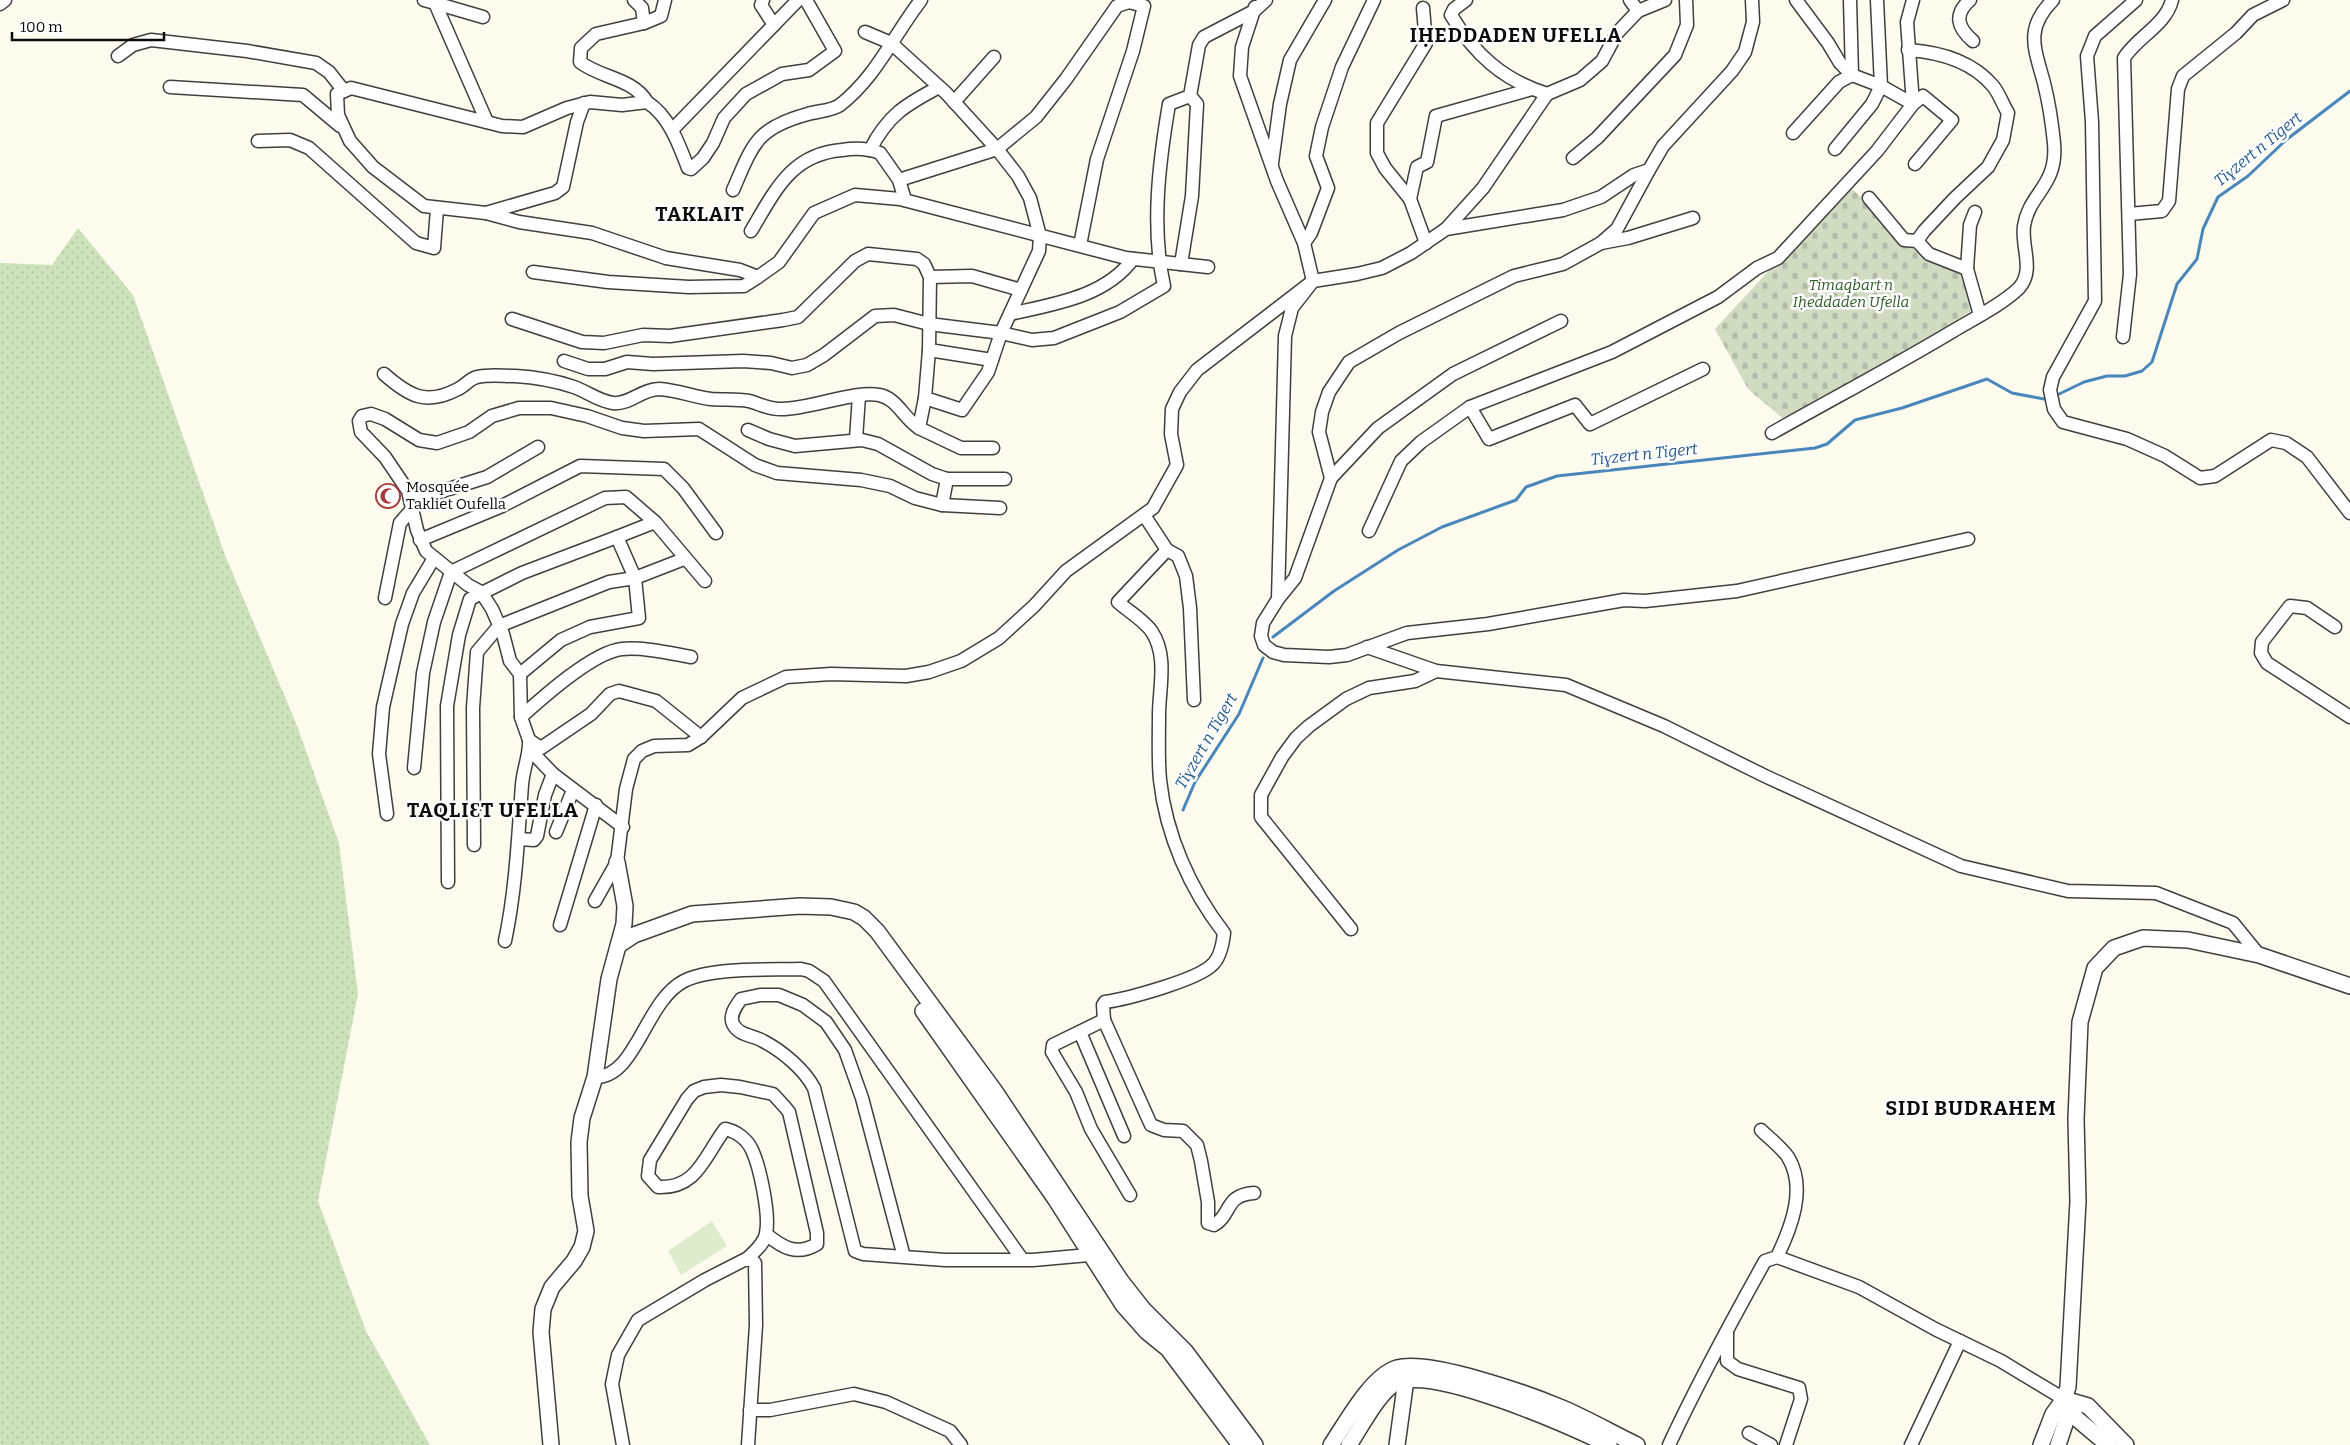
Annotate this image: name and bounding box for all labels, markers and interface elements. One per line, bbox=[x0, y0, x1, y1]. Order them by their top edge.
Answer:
scale bar bbox=[12, 10, 165, 42]
text: 100 m bbox=[20, 18, 63, 36]
district label: IḤEDDADEN UFELLA bbox=[1410, 23, 1622, 47]
water label: Tiɣzert n Tigert bbox=[2210, 108, 2306, 190]
district label: TAKLAIT bbox=[655, 202, 745, 226]
park label: Timaqbart n Iḥeddaden Ufella bbox=[1793, 276, 1909, 311]
water label: Tiɣzert n Tigert bbox=[1590, 439, 1699, 469]
place label: Mosquée Takliet Oufella bbox=[406, 478, 506, 513]
mosque icon: Mosquée Takliet Oufella bbox=[375, 483, 401, 509]
water label: Tiɣzert n Tigert bbox=[1171, 690, 1241, 792]
district label: TAQLIƐT UFELLA bbox=[407, 798, 579, 822]
district label: SIDI BUDRAHEM bbox=[1885, 1096, 2057, 1120]

